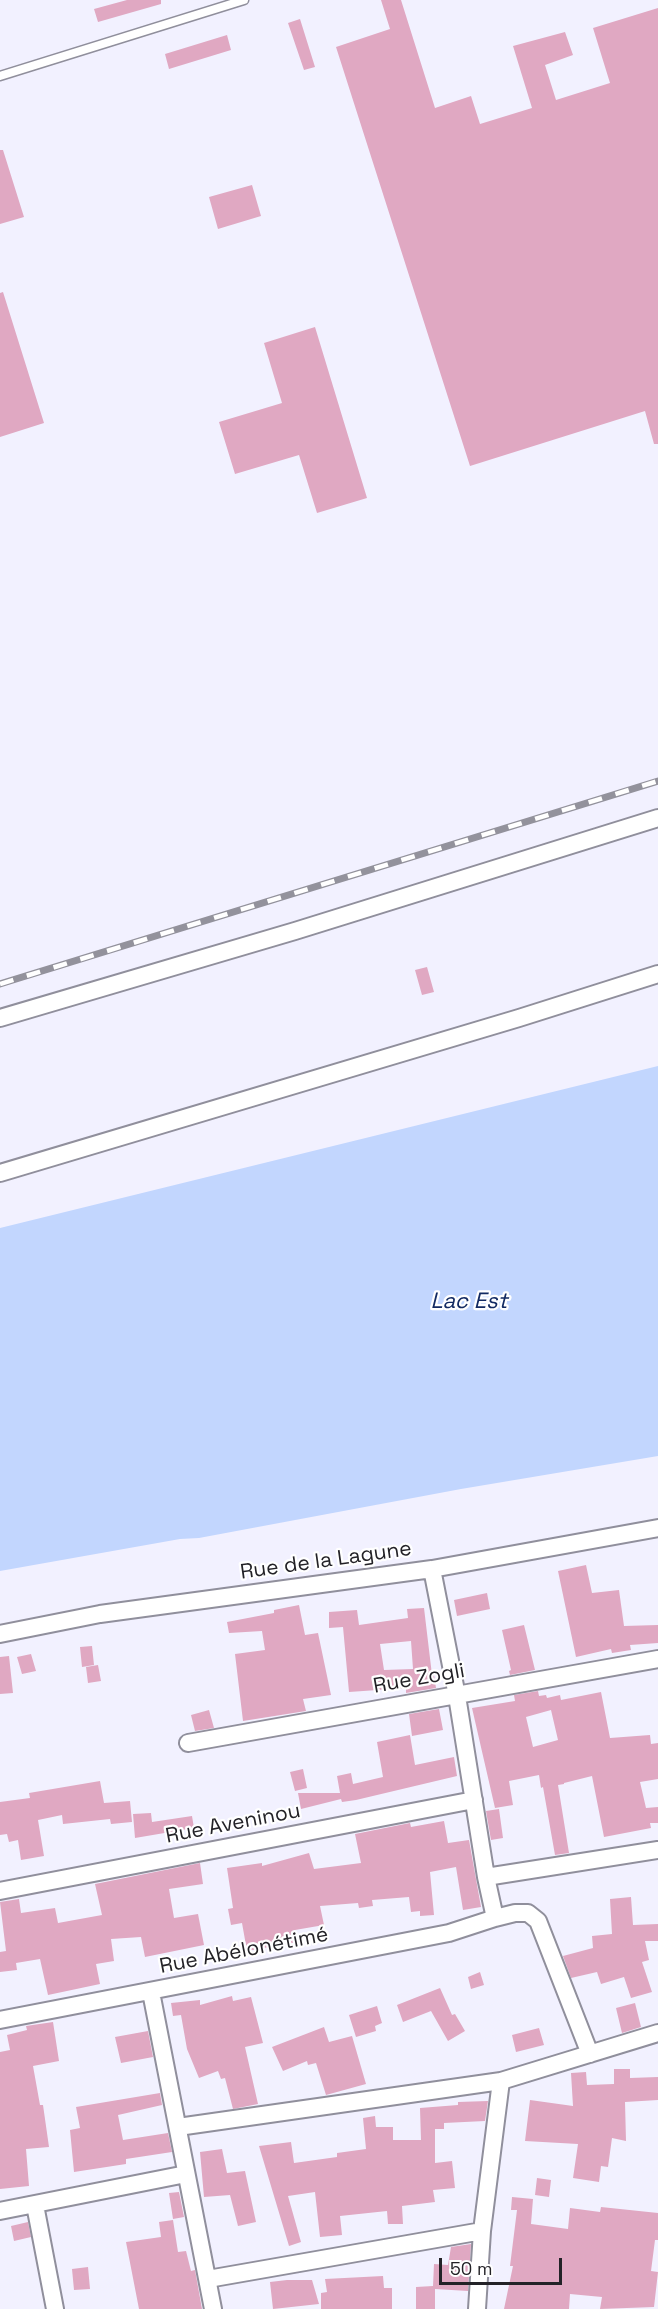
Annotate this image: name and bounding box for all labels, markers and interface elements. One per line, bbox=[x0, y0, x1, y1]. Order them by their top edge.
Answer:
water label: Lac Est bbox=[430, 1289, 508, 1315]
street label: Rue de la Lagune bbox=[239, 1536, 413, 1586]
street label: Rue Zogli bbox=[371, 1659, 467, 1699]
street label: Rue Aveninou bbox=[163, 1799, 303, 1849]
street label: Rue Abélonétimé bbox=[157, 1922, 331, 1980]
scale bar bbox=[442, 2246, 565, 2284]
text: 50 m bbox=[450, 2257, 492, 2280]

